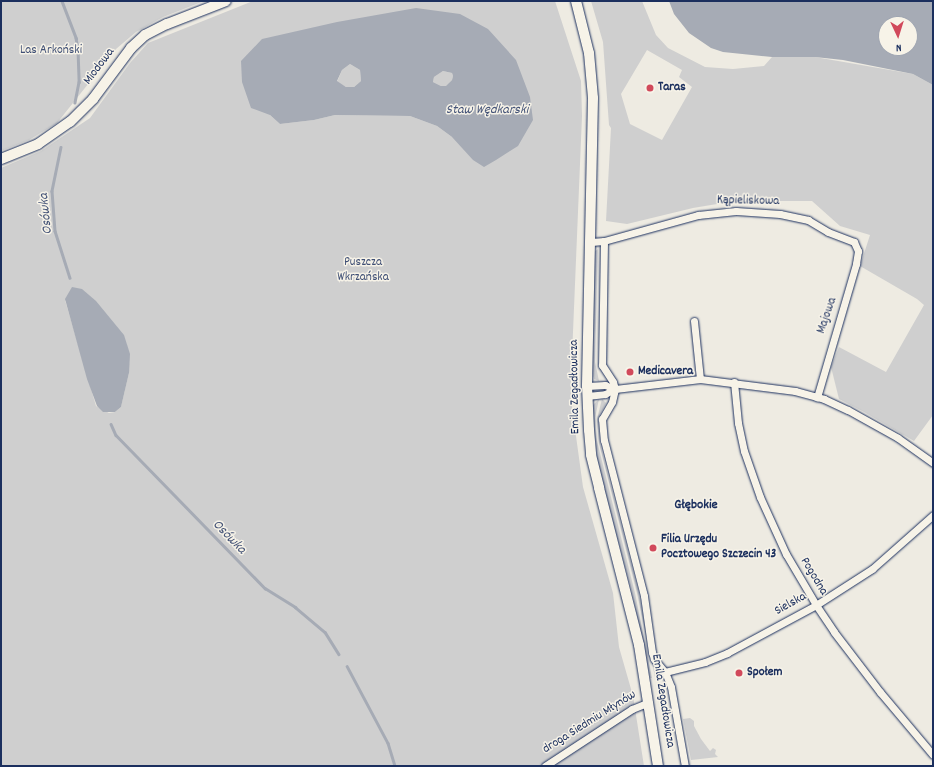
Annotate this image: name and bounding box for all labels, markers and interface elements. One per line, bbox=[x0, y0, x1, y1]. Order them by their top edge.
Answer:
north arrow bbox=[878, 16, 918, 56]
text: N bbox=[895, 39, 902, 55]
park label: Las Arkoński bbox=[20, 43, 82, 59]
street label: Miodowa bbox=[81, 45, 119, 89]
place label: Taras bbox=[658, 80, 686, 96]
marker: Taras bbox=[645, 83, 655, 93]
water label: Staw Wędkarski bbox=[446, 102, 528, 118]
water label: Osówka bbox=[35, 192, 57, 236]
street label: Kąpieliskowa bbox=[717, 194, 779, 210]
park label: Puszcza Wkrzańska bbox=[337, 256, 389, 287]
street label: Majowa bbox=[815, 296, 841, 336]
street label: Emila Zegadłowicza bbox=[567, 339, 585, 435]
place label: Medicavera bbox=[638, 364, 693, 380]
marker: Medicavera bbox=[625, 367, 635, 377]
district label: Głębokie bbox=[674, 497, 718, 513]
water label: Osówka bbox=[209, 516, 249, 558]
place label: Filia Urzędu Pocztowego Szczecin 43 bbox=[661, 533, 776, 564]
marker: Filia Urzędu Pocztowego Szczecin 43 bbox=[648, 543, 658, 553]
street label: Pogodna bbox=[796, 555, 830, 599]
street label: Sielska bbox=[772, 590, 810, 620]
street label: Emila Zegadłowicza bbox=[647, 653, 677, 749]
place label: Społem bbox=[747, 665, 782, 681]
marker: Społem bbox=[734, 668, 744, 678]
street label: droga Siedmiu Młynów bbox=[540, 688, 640, 758]

